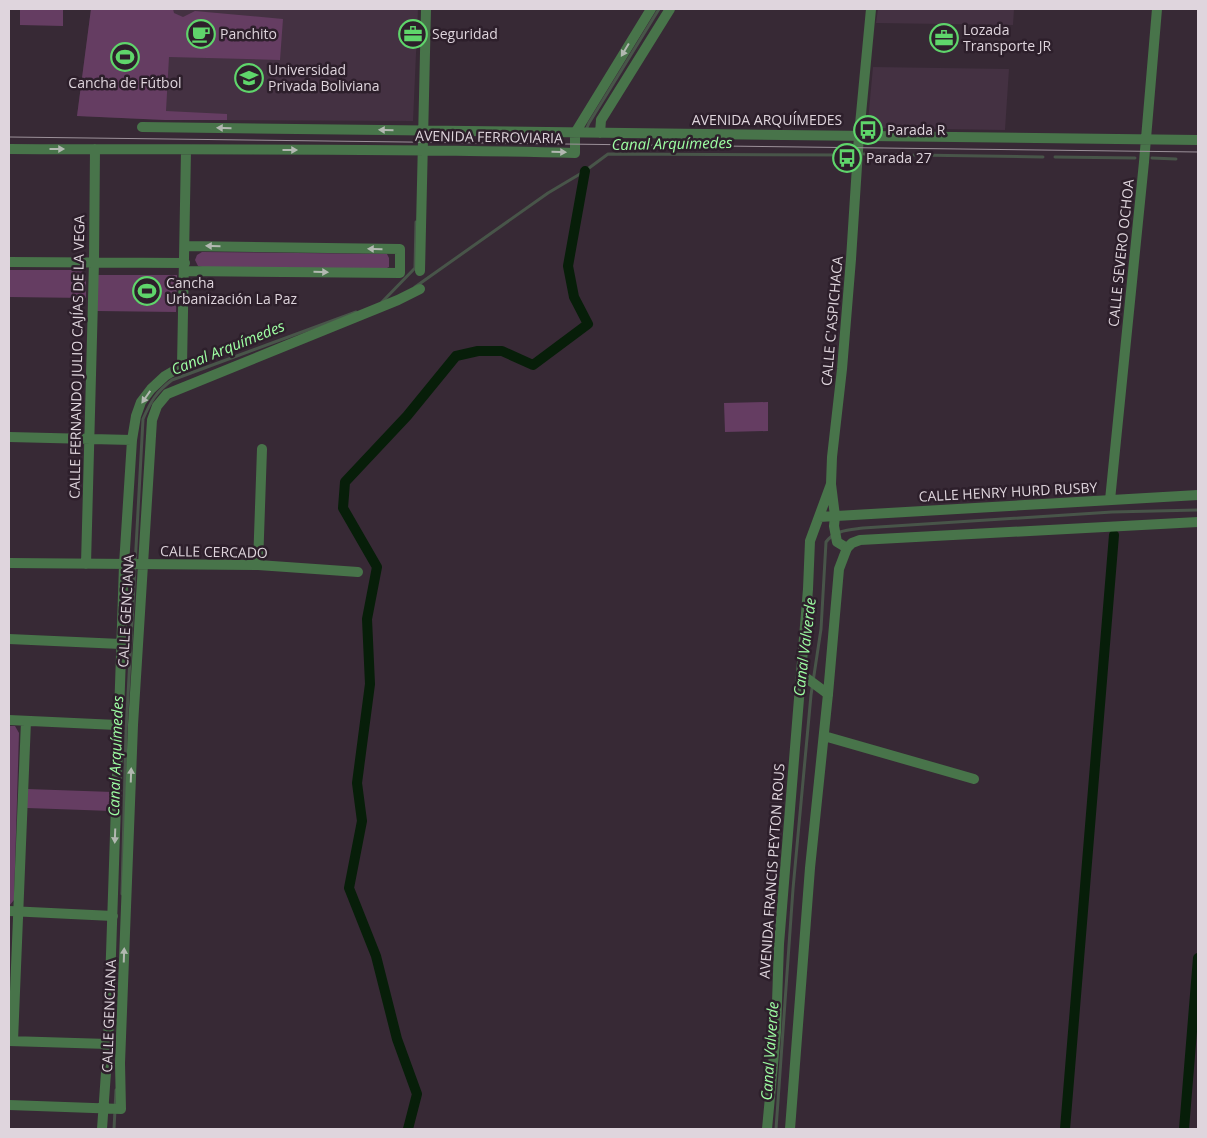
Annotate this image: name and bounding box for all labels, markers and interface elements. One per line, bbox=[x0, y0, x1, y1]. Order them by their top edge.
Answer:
cafe icon: Panchito bbox=[186, 19, 216, 49]
office icon: Seguridad bbox=[398, 19, 428, 49]
place label: Lozada Transporte JR bbox=[963, 20, 1051, 55]
office icon: Lozada Transporte JR bbox=[929, 23, 959, 53]
place label: Panchito bbox=[220, 24, 277, 43]
place label: Seguridad bbox=[432, 24, 498, 43]
sports icon: Cancha de Fútbol bbox=[110, 42, 140, 72]
one-way arrow bbox=[621, 44, 630, 57]
place label: Universidad Privada Boliviana bbox=[268, 60, 380, 95]
school or university icon: Universidad Privada Boliviana bbox=[234, 63, 264, 93]
place label: Cancha de Fútbol bbox=[68, 73, 182, 92]
street label: AVENIDA ARQUÍMEDES bbox=[692, 110, 842, 129]
bus stop icon: Parada R bbox=[853, 115, 883, 145]
place label: Parada R bbox=[887, 120, 946, 139]
one-way arrow bbox=[216, 124, 232, 132]
one-way arrow bbox=[378, 126, 394, 134]
street label: AVENIDA FERROVIARIA bbox=[415, 126, 563, 147]
water label: Canal Arquímedes bbox=[611, 132, 733, 154]
bus stop icon: Parada 27 bbox=[832, 143, 862, 173]
one-way arrow bbox=[50, 145, 66, 153]
one-way arrow bbox=[282, 146, 298, 154]
one-way arrow bbox=[552, 148, 568, 156]
place label: Parada 27 bbox=[866, 148, 932, 167]
street label: CALLE SEVERO OCHOA bbox=[1103, 178, 1138, 328]
street label: CALLE FERNANDO JULIO CAJÍAS DE LA VEGA bbox=[65, 215, 88, 499]
one-way arrow bbox=[204, 242, 220, 250]
one-way arrow bbox=[367, 245, 383, 253]
street label: CALLE C'ASPICHACA bbox=[816, 255, 847, 387]
one-way arrow bbox=[313, 268, 329, 276]
place label: Cancha Urbanización La Paz bbox=[166, 273, 298, 308]
sports icon: Cancha Urbanización La Paz bbox=[132, 276, 162, 306]
water label: Canal Arquímedes bbox=[168, 315, 288, 379]
one-way arrow bbox=[141, 390, 150, 404]
street label: CALLE HENRY HURD RUSBY bbox=[918, 477, 1098, 506]
street label: CALLE CERCADO bbox=[160, 541, 268, 562]
street label: CALLE GENCIANA bbox=[113, 554, 138, 668]
water label: Canal Valverde bbox=[788, 596, 820, 697]
water label: Canal Arquímedes bbox=[103, 695, 127, 817]
street label: AVENIDA FRANCIS PEYTON ROUS bbox=[755, 763, 788, 979]
one-way arrow bbox=[127, 767, 135, 783]
one-way arrow bbox=[111, 828, 119, 844]
one-way arrow bbox=[120, 947, 128, 963]
street label: CALLE GENCIANA bbox=[97, 959, 120, 1073]
water label: Canal Valverde bbox=[756, 1000, 782, 1101]

